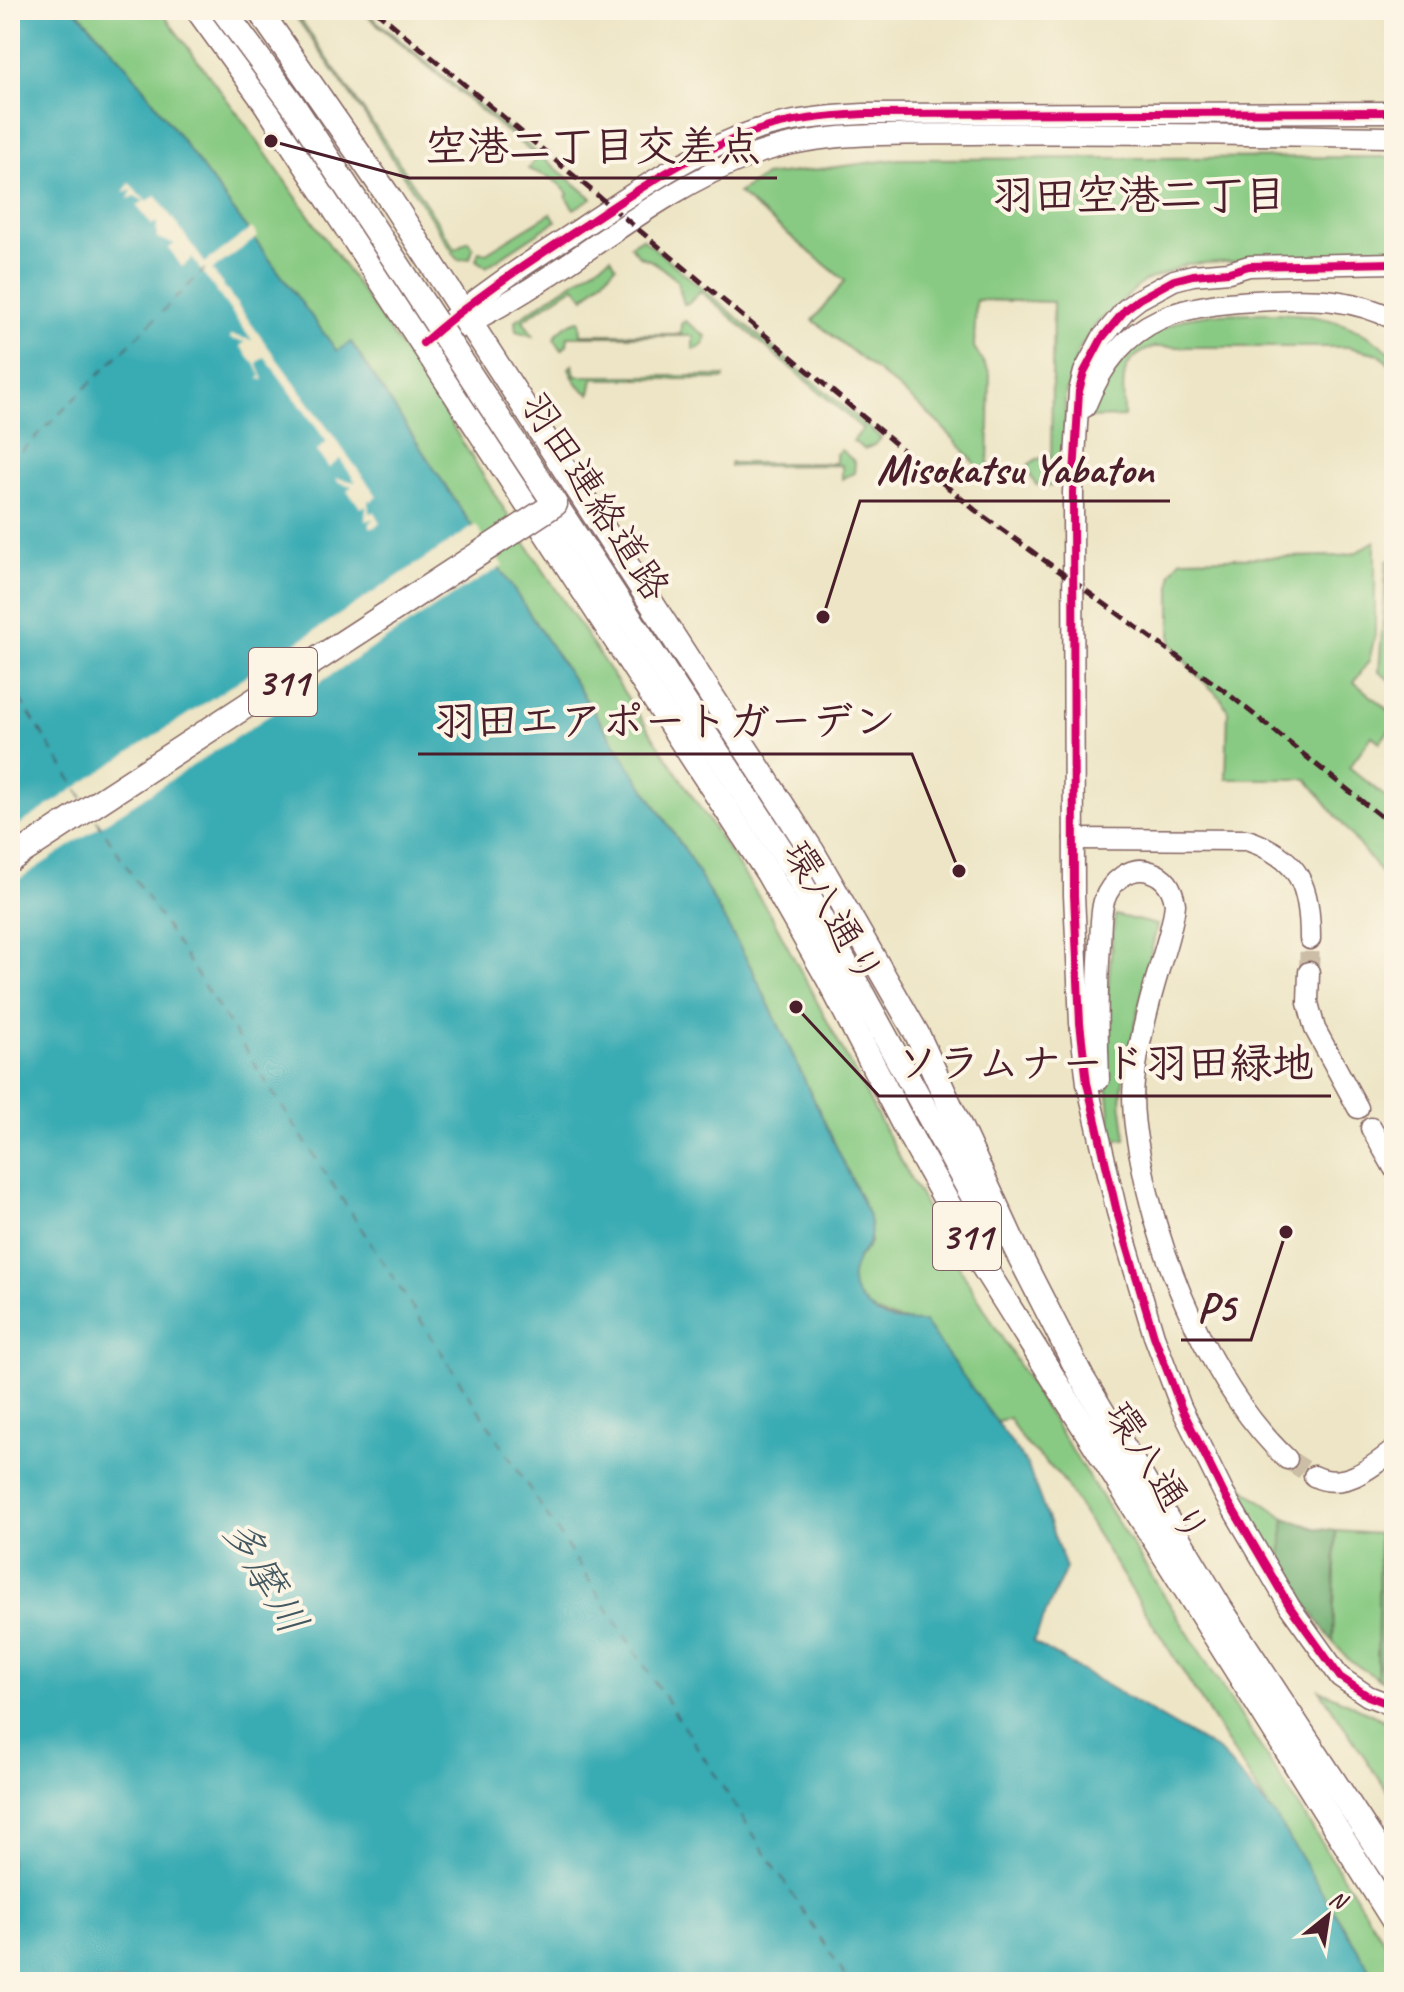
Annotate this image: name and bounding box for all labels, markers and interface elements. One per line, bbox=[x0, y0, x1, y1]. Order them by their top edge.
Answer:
callout: 空港二丁目交差点 bbox=[409, 112, 777, 178]
text: 空港二丁目交差点 bbox=[425, 120, 761, 173]
district label: 羽田空港二丁目 bbox=[992, 169, 1286, 222]
street label: 羽田連絡道路 bbox=[509, 382, 681, 610]
callout: Misokatsu Yabaton bbox=[860, 435, 1170, 501]
text: Misokatsu Yabaton bbox=[877, 443, 1155, 496]
road number: 311 bbox=[249, 648, 317, 716]
callout: 羽田エアポートガーデン bbox=[418, 688, 912, 754]
text: 羽田エアポートガーデン bbox=[434, 695, 896, 748]
street label: 環八通り bbox=[771, 831, 895, 995]
callout: ソラムナード羽田緑地 bbox=[879, 1030, 1331, 1096]
text: ソラムナード羽田緑地 bbox=[896, 1037, 1314, 1090]
road number: 311 bbox=[933, 1202, 1001, 1270]
callout: P5 bbox=[1181, 1274, 1251, 1340]
text: P5 bbox=[1197, 1281, 1239, 1334]
street label: 環八通り bbox=[1093, 1392, 1221, 1554]
water label: 多摩川 bbox=[211, 1508, 319, 1644]
north arrow bbox=[1288, 1876, 1368, 1956]
text: N bbox=[1325, 1884, 1353, 1917]

